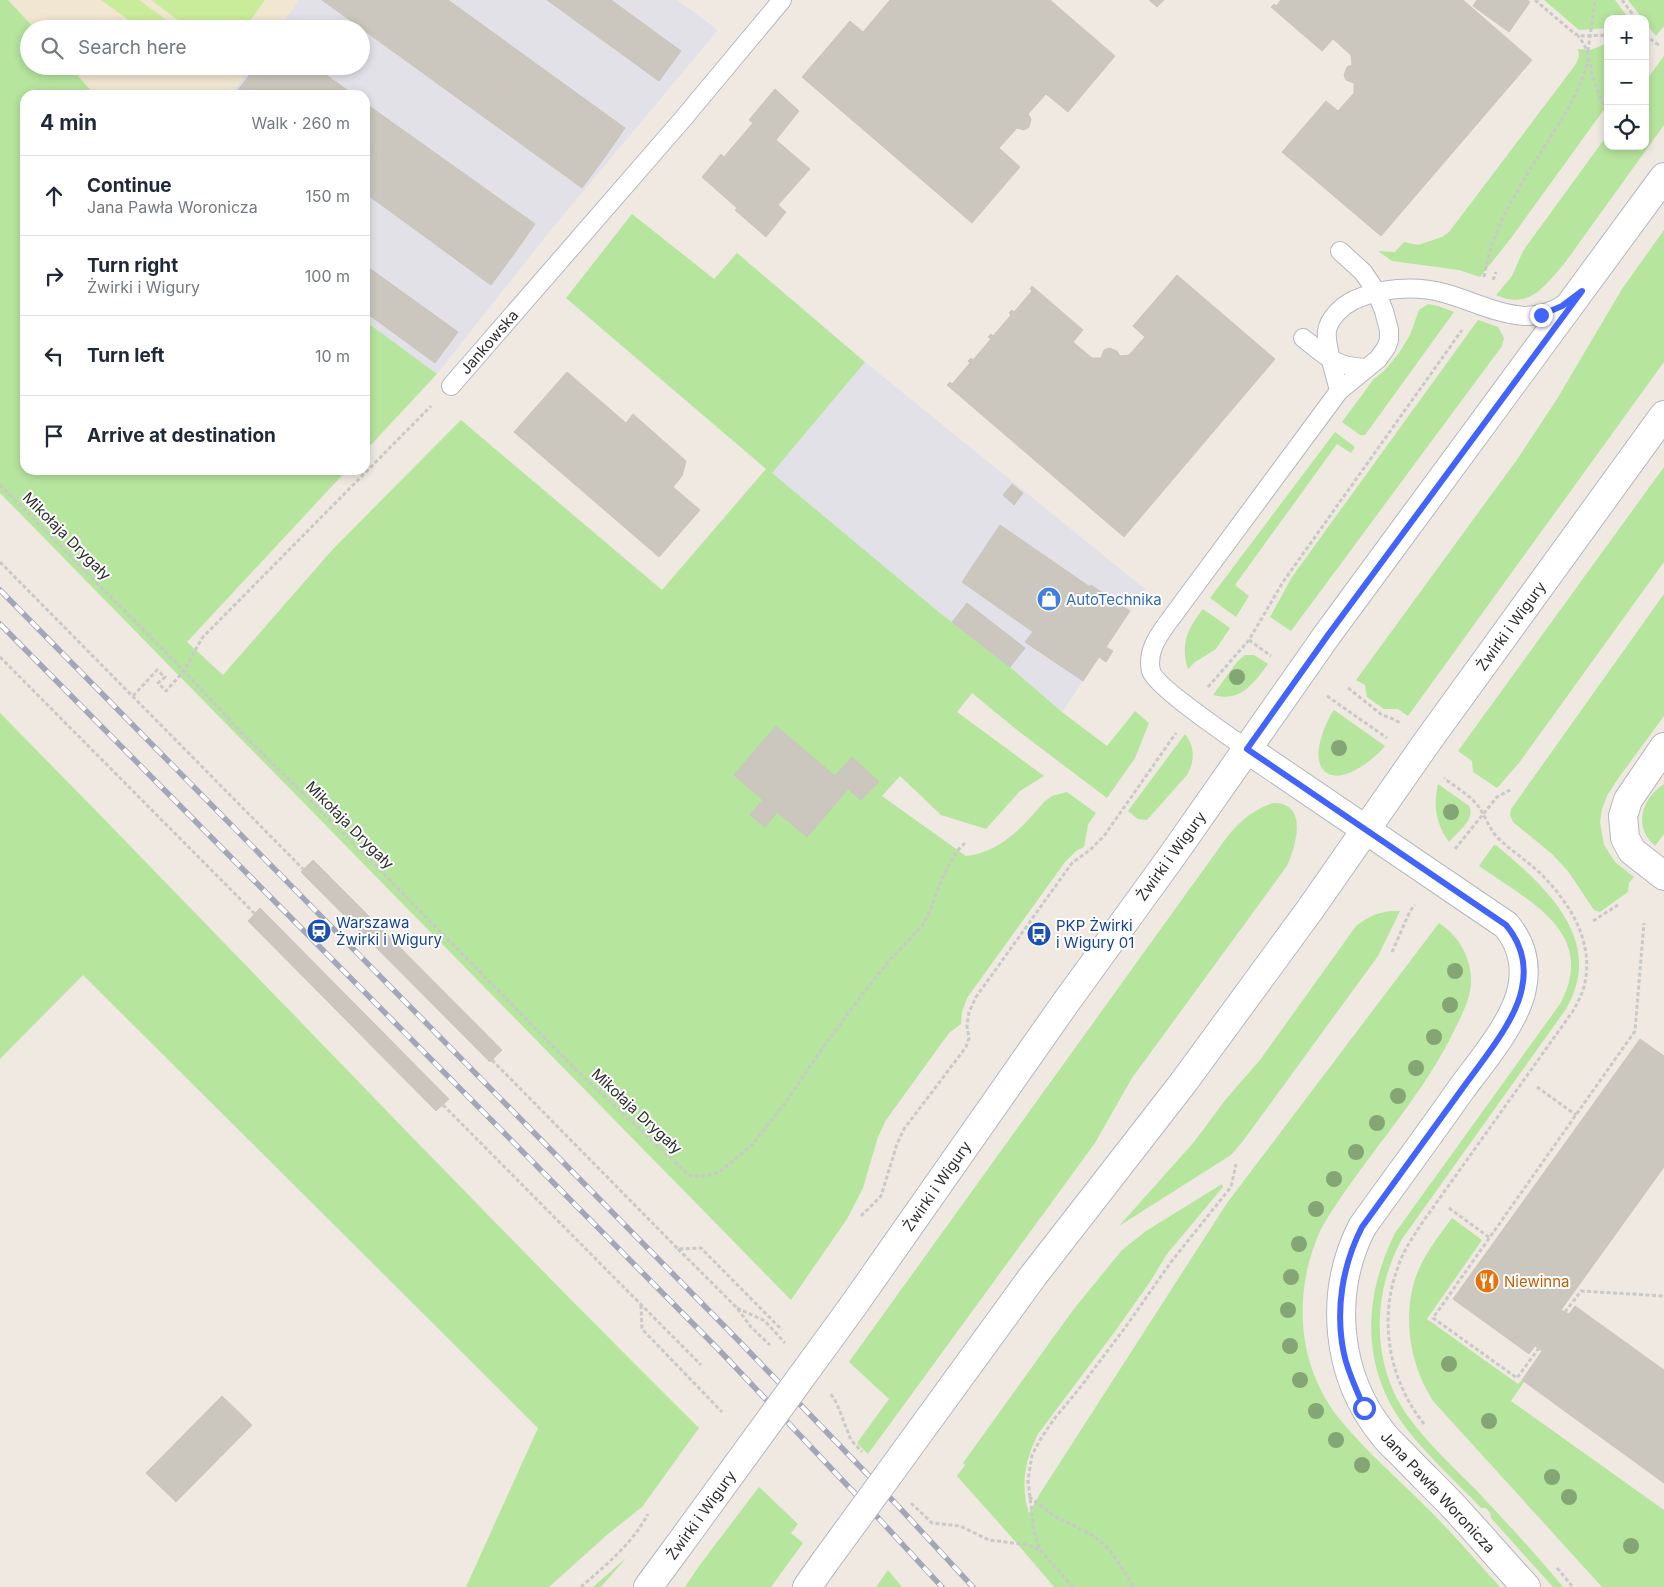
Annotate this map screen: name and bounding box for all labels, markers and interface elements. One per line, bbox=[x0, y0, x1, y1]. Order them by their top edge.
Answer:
map controls bbox=[1604, 15, 1649, 150]
button: + bbox=[1604, 15, 1649, 60]
search box bbox=[20, 20, 370, 75]
icon: search bbox=[38, 34, 66, 62]
text: Search here bbox=[78, 36, 187, 59]
button: − bbox=[1604, 60, 1649, 105]
button: locate bbox=[1604, 105, 1649, 150]
text: 4 min bbox=[40, 110, 97, 135]
text: Walk · 260 m bbox=[252, 113, 350, 133]
text: Continue bbox=[87, 174, 172, 197]
icon: ahead bbox=[40, 182, 68, 210]
text: 150 m bbox=[305, 186, 350, 206]
text: Jana Pawła Woronicza bbox=[87, 197, 258, 217]
text: Turn right bbox=[87, 254, 178, 277]
icon: right bbox=[40, 262, 68, 290]
text: 100 m bbox=[305, 266, 350, 286]
text: Żwirki i Wigury bbox=[87, 277, 200, 297]
route end bbox=[1530, 304, 1553, 327]
street label: Jankowska bbox=[456, 306, 522, 378]
icon: left bbox=[40, 342, 68, 370]
text: Turn left bbox=[87, 344, 165, 367]
text: 10 m bbox=[315, 346, 350, 366]
icon: arrive bbox=[40, 422, 68, 450]
text: Arrive at destination bbox=[87, 424, 276, 447]
street label: Mikołaja Drygały bbox=[19, 488, 115, 584]
street label: Żwirki i Wigury bbox=[1472, 577, 1550, 674]
shop icon: AutoTechnika bbox=[1036, 586, 1062, 612]
place label: AutoTechnika bbox=[1066, 590, 1162, 609]
street label: Mikołaja Drygały bbox=[302, 777, 398, 873]
street label: Żwirki i Wigury bbox=[1132, 807, 1210, 904]
place label: Warszawa Żwirki i Wigury bbox=[336, 913, 443, 949]
place label: PKP Żwirki i Wigury 01 bbox=[1056, 916, 1134, 952]
station icon: Warszawa Żwirki i Wigury bbox=[306, 918, 332, 944]
bus stop icon: PKP Żwirki i Wigury 01 bbox=[1026, 921, 1052, 947]
street label: Mikołaja Drygały bbox=[588, 1064, 687, 1158]
street label: Żwirki i Wigury bbox=[899, 1137, 975, 1235]
restaurant icon: Niewinna bbox=[1474, 1268, 1500, 1294]
place label: Niewinna bbox=[1504, 1272, 1569, 1291]
route start bbox=[1353, 1397, 1376, 1420]
street label: Jana Pawła Woronicza bbox=[1376, 1427, 1500, 1557]
street label: Żwirki i Wigury bbox=[662, 1466, 740, 1563]

